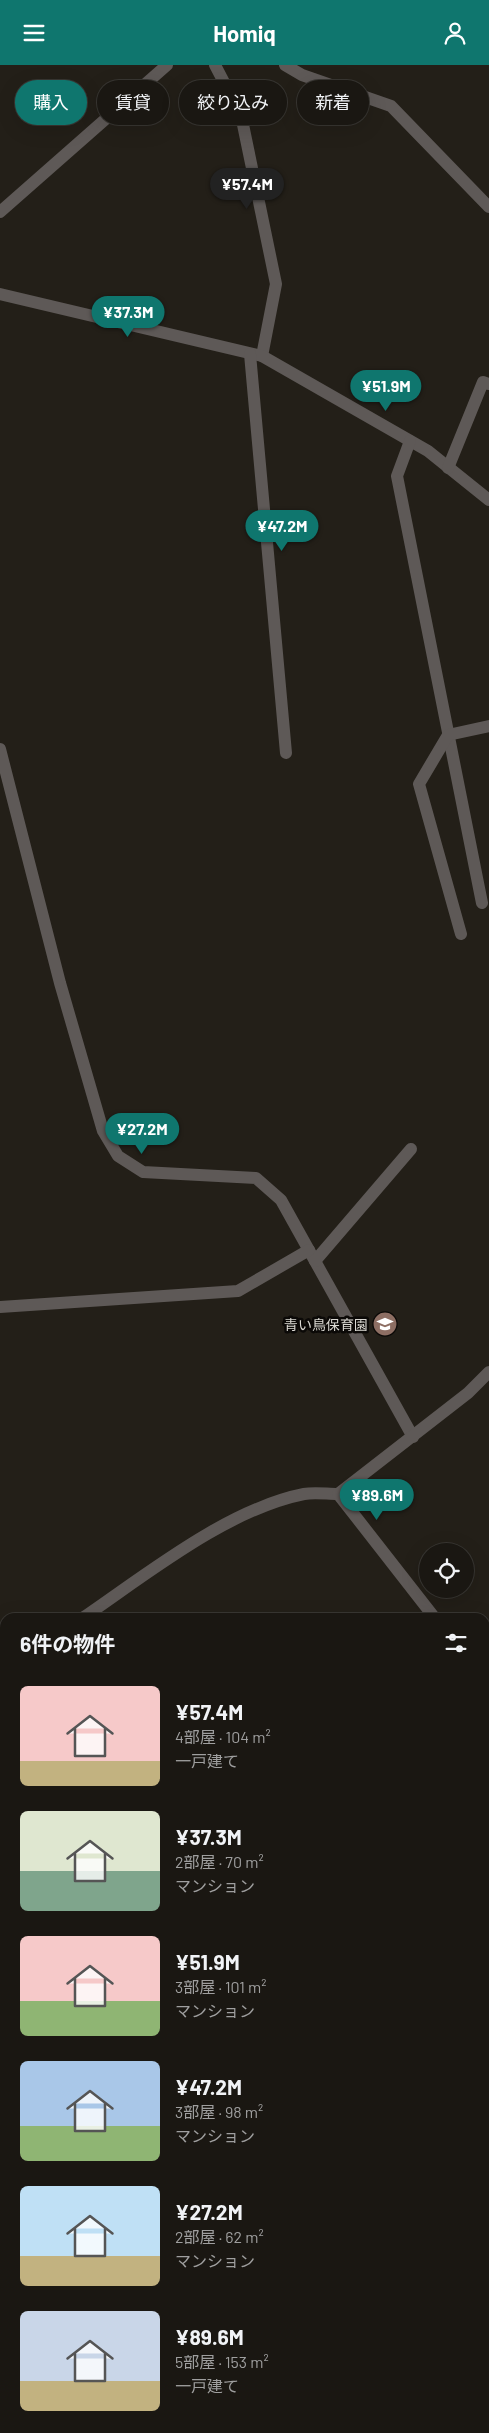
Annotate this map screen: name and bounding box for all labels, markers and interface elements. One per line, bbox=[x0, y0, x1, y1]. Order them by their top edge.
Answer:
icon: menu bbox=[20, 19, 48, 47]
icon: person bbox=[441, 19, 469, 47]
text: Homiq bbox=[213, 20, 276, 46]
chip: 購入 bbox=[15, 80, 87, 125]
chip: 賃貸 bbox=[97, 80, 169, 125]
chip: 絞り込み bbox=[179, 80, 287, 125]
chip: 新着 bbox=[297, 80, 369, 125]
pin: ¥57.4M bbox=[206, 167, 288, 210]
text: ¥57.4M bbox=[221, 174, 273, 193]
pin: ¥37.3M bbox=[87, 295, 169, 338]
text: ¥37.3M bbox=[103, 302, 153, 321]
pin: ¥51.9M bbox=[345, 369, 427, 412]
text: ¥51.9M bbox=[361, 376, 411, 395]
pin: ¥47.2M bbox=[241, 509, 323, 552]
text: ¥47.2M bbox=[256, 516, 308, 535]
pin: ¥27.2M bbox=[101, 1113, 183, 1155]
text: ¥27.2M bbox=[116, 1119, 168, 1138]
school or university icon: 青い鳥保育園 bbox=[372, 1311, 398, 1337]
place label: 青い鳥保育園 bbox=[284, 1316, 368, 1333]
pin: ¥89.6M bbox=[336, 1479, 418, 1521]
text: ¥89.6M bbox=[351, 1485, 403, 1504]
map controls bbox=[419, 1543, 474, 1598]
button: locate bbox=[419, 1543, 474, 1598]
icon: filters bbox=[442, 1629, 470, 1657]
text: 6件の物件 bbox=[20, 1631, 115, 1656]
text: ¥57.4M bbox=[175, 1699, 243, 1724]
icon: home bbox=[60, 1706, 120, 1766]
text: 4部屋 · 104 m² bbox=[175, 1727, 271, 1746]
text: 一戸建て bbox=[175, 1751, 239, 1770]
text: ¥37.3M bbox=[175, 1824, 242, 1849]
icon: home bbox=[60, 1831, 120, 1891]
text: 2部屋 · 70 m² bbox=[175, 1852, 264, 1871]
text: マンション bbox=[175, 1876, 255, 1895]
text: ¥51.9M bbox=[175, 1949, 240, 1974]
icon: home bbox=[60, 1956, 120, 2016]
text: 3部屋 · 101 m² bbox=[175, 1977, 266, 1996]
text: マンション bbox=[175, 2001, 255, 2020]
text: ¥47.2M bbox=[175, 2074, 242, 2099]
icon: home bbox=[60, 2081, 120, 2141]
text: 3部屋 · 98 m² bbox=[175, 2102, 263, 2121]
text: マンション bbox=[175, 2126, 255, 2145]
text: ¥27.2M bbox=[175, 2199, 243, 2224]
icon: home bbox=[60, 2206, 120, 2266]
text: 2部屋 · 62 m² bbox=[175, 2227, 264, 2246]
text: マンション bbox=[175, 2251, 255, 2270]
text: ¥89.6M bbox=[175, 2324, 244, 2349]
icon: home bbox=[60, 2331, 120, 2391]
text: 5部屋 · 153 m² bbox=[175, 2352, 269, 2371]
text: 一戸建て bbox=[175, 2376, 239, 2395]

